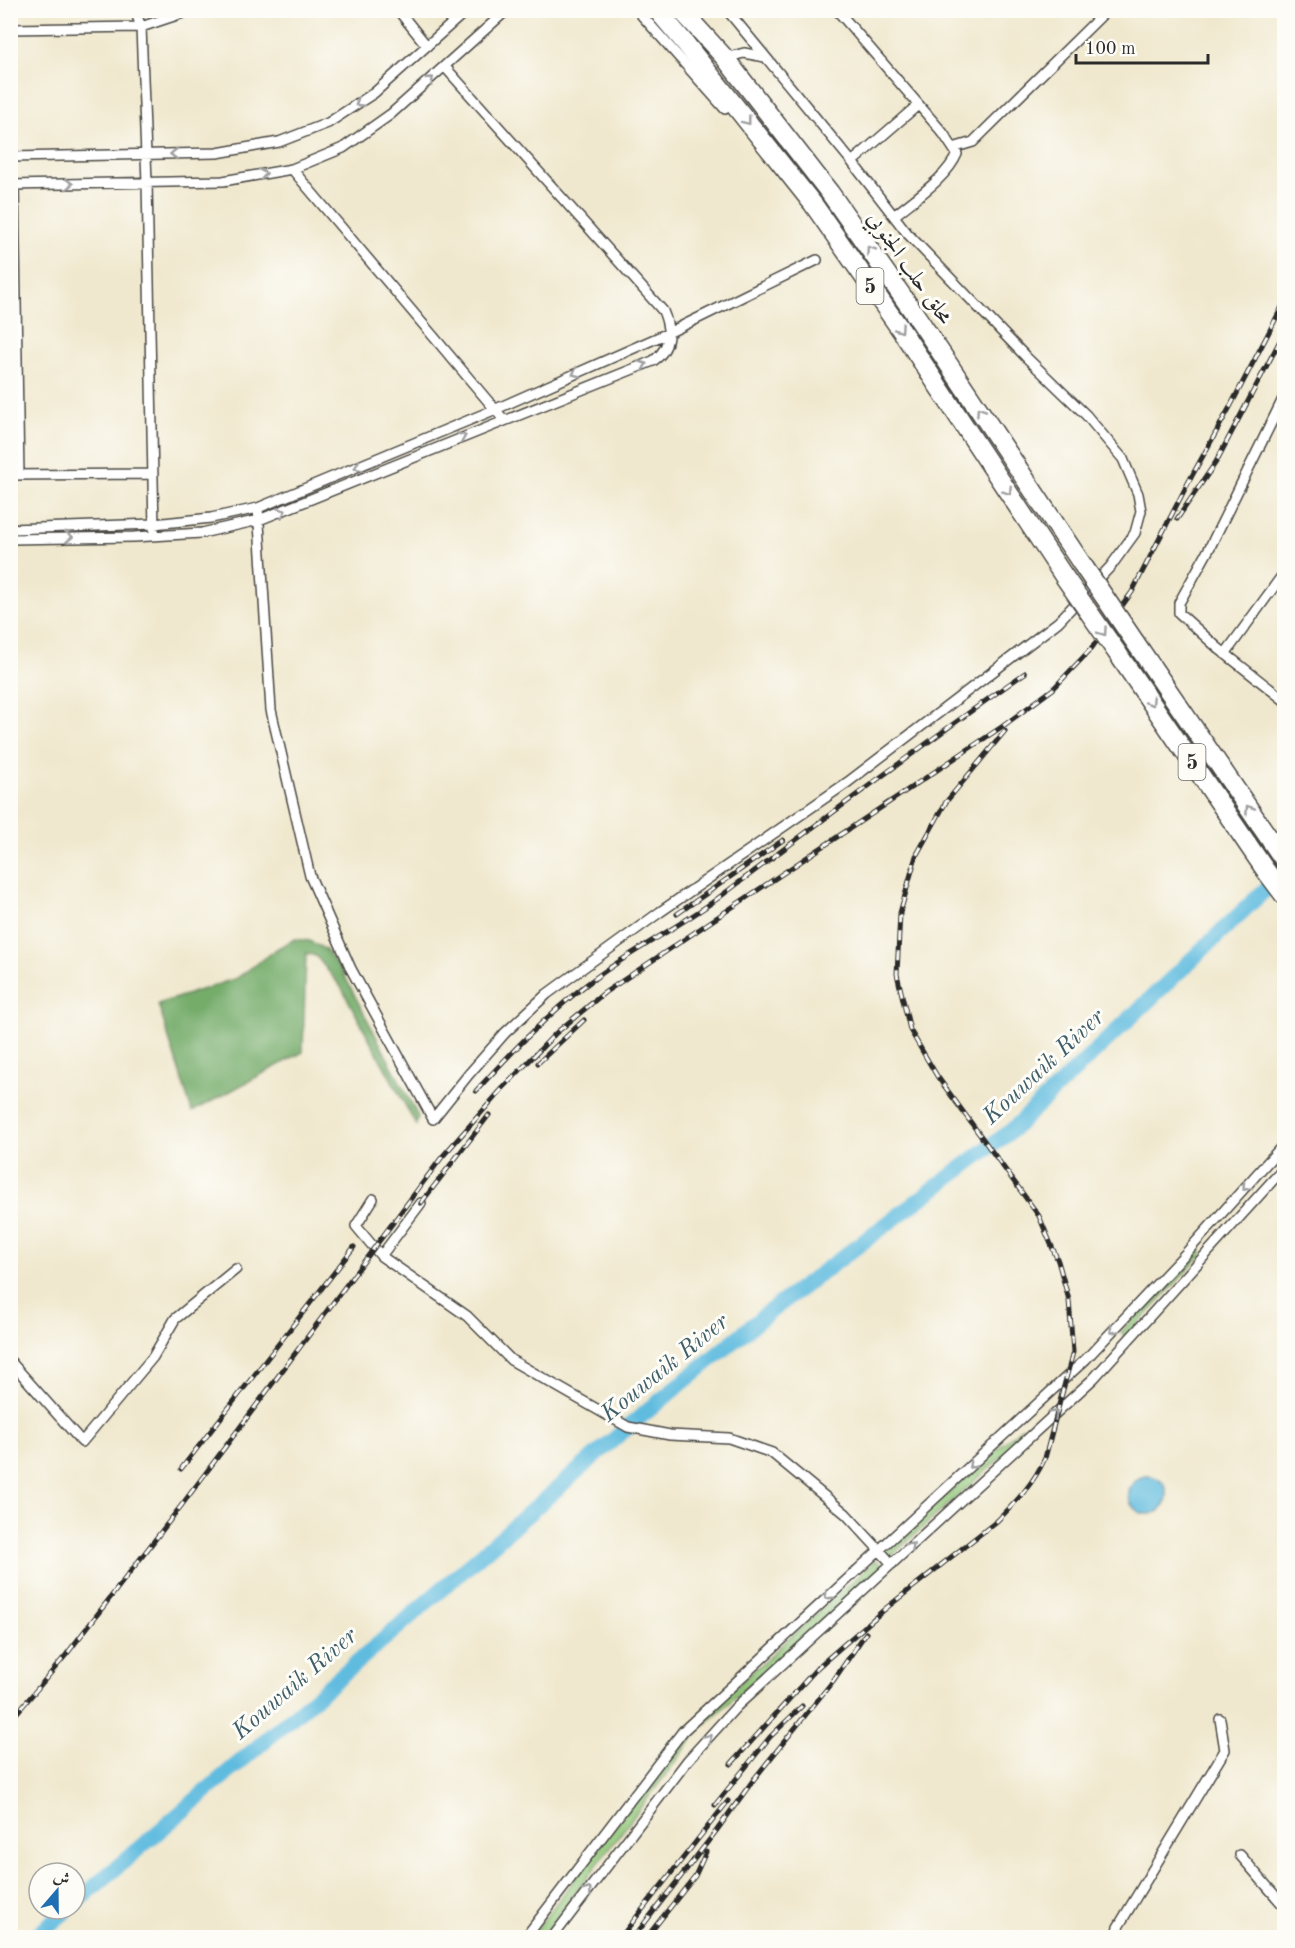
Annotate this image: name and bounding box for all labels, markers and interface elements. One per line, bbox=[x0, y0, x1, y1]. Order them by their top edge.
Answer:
scale bar bbox=[1076, 27, 1208, 65]
text: 100 m bbox=[1085, 40, 1136, 58]
one-way arrow bbox=[423, 76, 434, 87]
one-way arrow bbox=[355, 96, 366, 107]
one-way arrow bbox=[740, 114, 751, 125]
one-way arrow bbox=[170, 147, 179, 160]
one-way arrow bbox=[259, 169, 268, 181]
one-way arrow bbox=[64, 178, 73, 190]
street label: محلق حلب الجنوبي bbox=[858, 208, 957, 332]
one-way arrow bbox=[866, 245, 877, 256]
road number: 5 bbox=[856, 268, 884, 304]
one-way arrow bbox=[893, 322, 904, 333]
one-way arrow bbox=[637, 360, 648, 372]
one-way arrow bbox=[571, 366, 582, 378]
one-way arrow bbox=[976, 406, 987, 417]
one-way arrow bbox=[456, 432, 467, 444]
one-way arrow bbox=[353, 459, 364, 471]
one-way arrow bbox=[1000, 485, 1012, 495]
one-way arrow bbox=[276, 507, 287, 519]
one-way arrow bbox=[64, 531, 73, 544]
one-way arrow bbox=[1096, 625, 1107, 636]
one-way arrow bbox=[1144, 695, 1155, 706]
road number: 5 bbox=[1178, 744, 1206, 780]
one-way arrow bbox=[1245, 805, 1256, 816]
water label: Kouwaik River bbox=[978, 1005, 1110, 1130]
one-way arrow bbox=[1242, 1181, 1253, 1191]
water label: Kouwaik River bbox=[596, 1310, 734, 1428]
one-way arrow bbox=[1109, 1324, 1120, 1334]
one-way arrow bbox=[1048, 1410, 1058, 1421]
one-way arrow bbox=[968, 1458, 978, 1469]
one-way arrow bbox=[904, 1542, 915, 1553]
one-way arrow bbox=[824, 1589, 835, 1600]
water label: Kouwaik River bbox=[228, 1624, 363, 1745]
one-way arrow bbox=[701, 1734, 712, 1744]
north arrow bbox=[27, 1861, 87, 1921]
text: ش bbox=[51, 1869, 72, 1889]
one-way arrow bbox=[580, 1887, 591, 1898]

